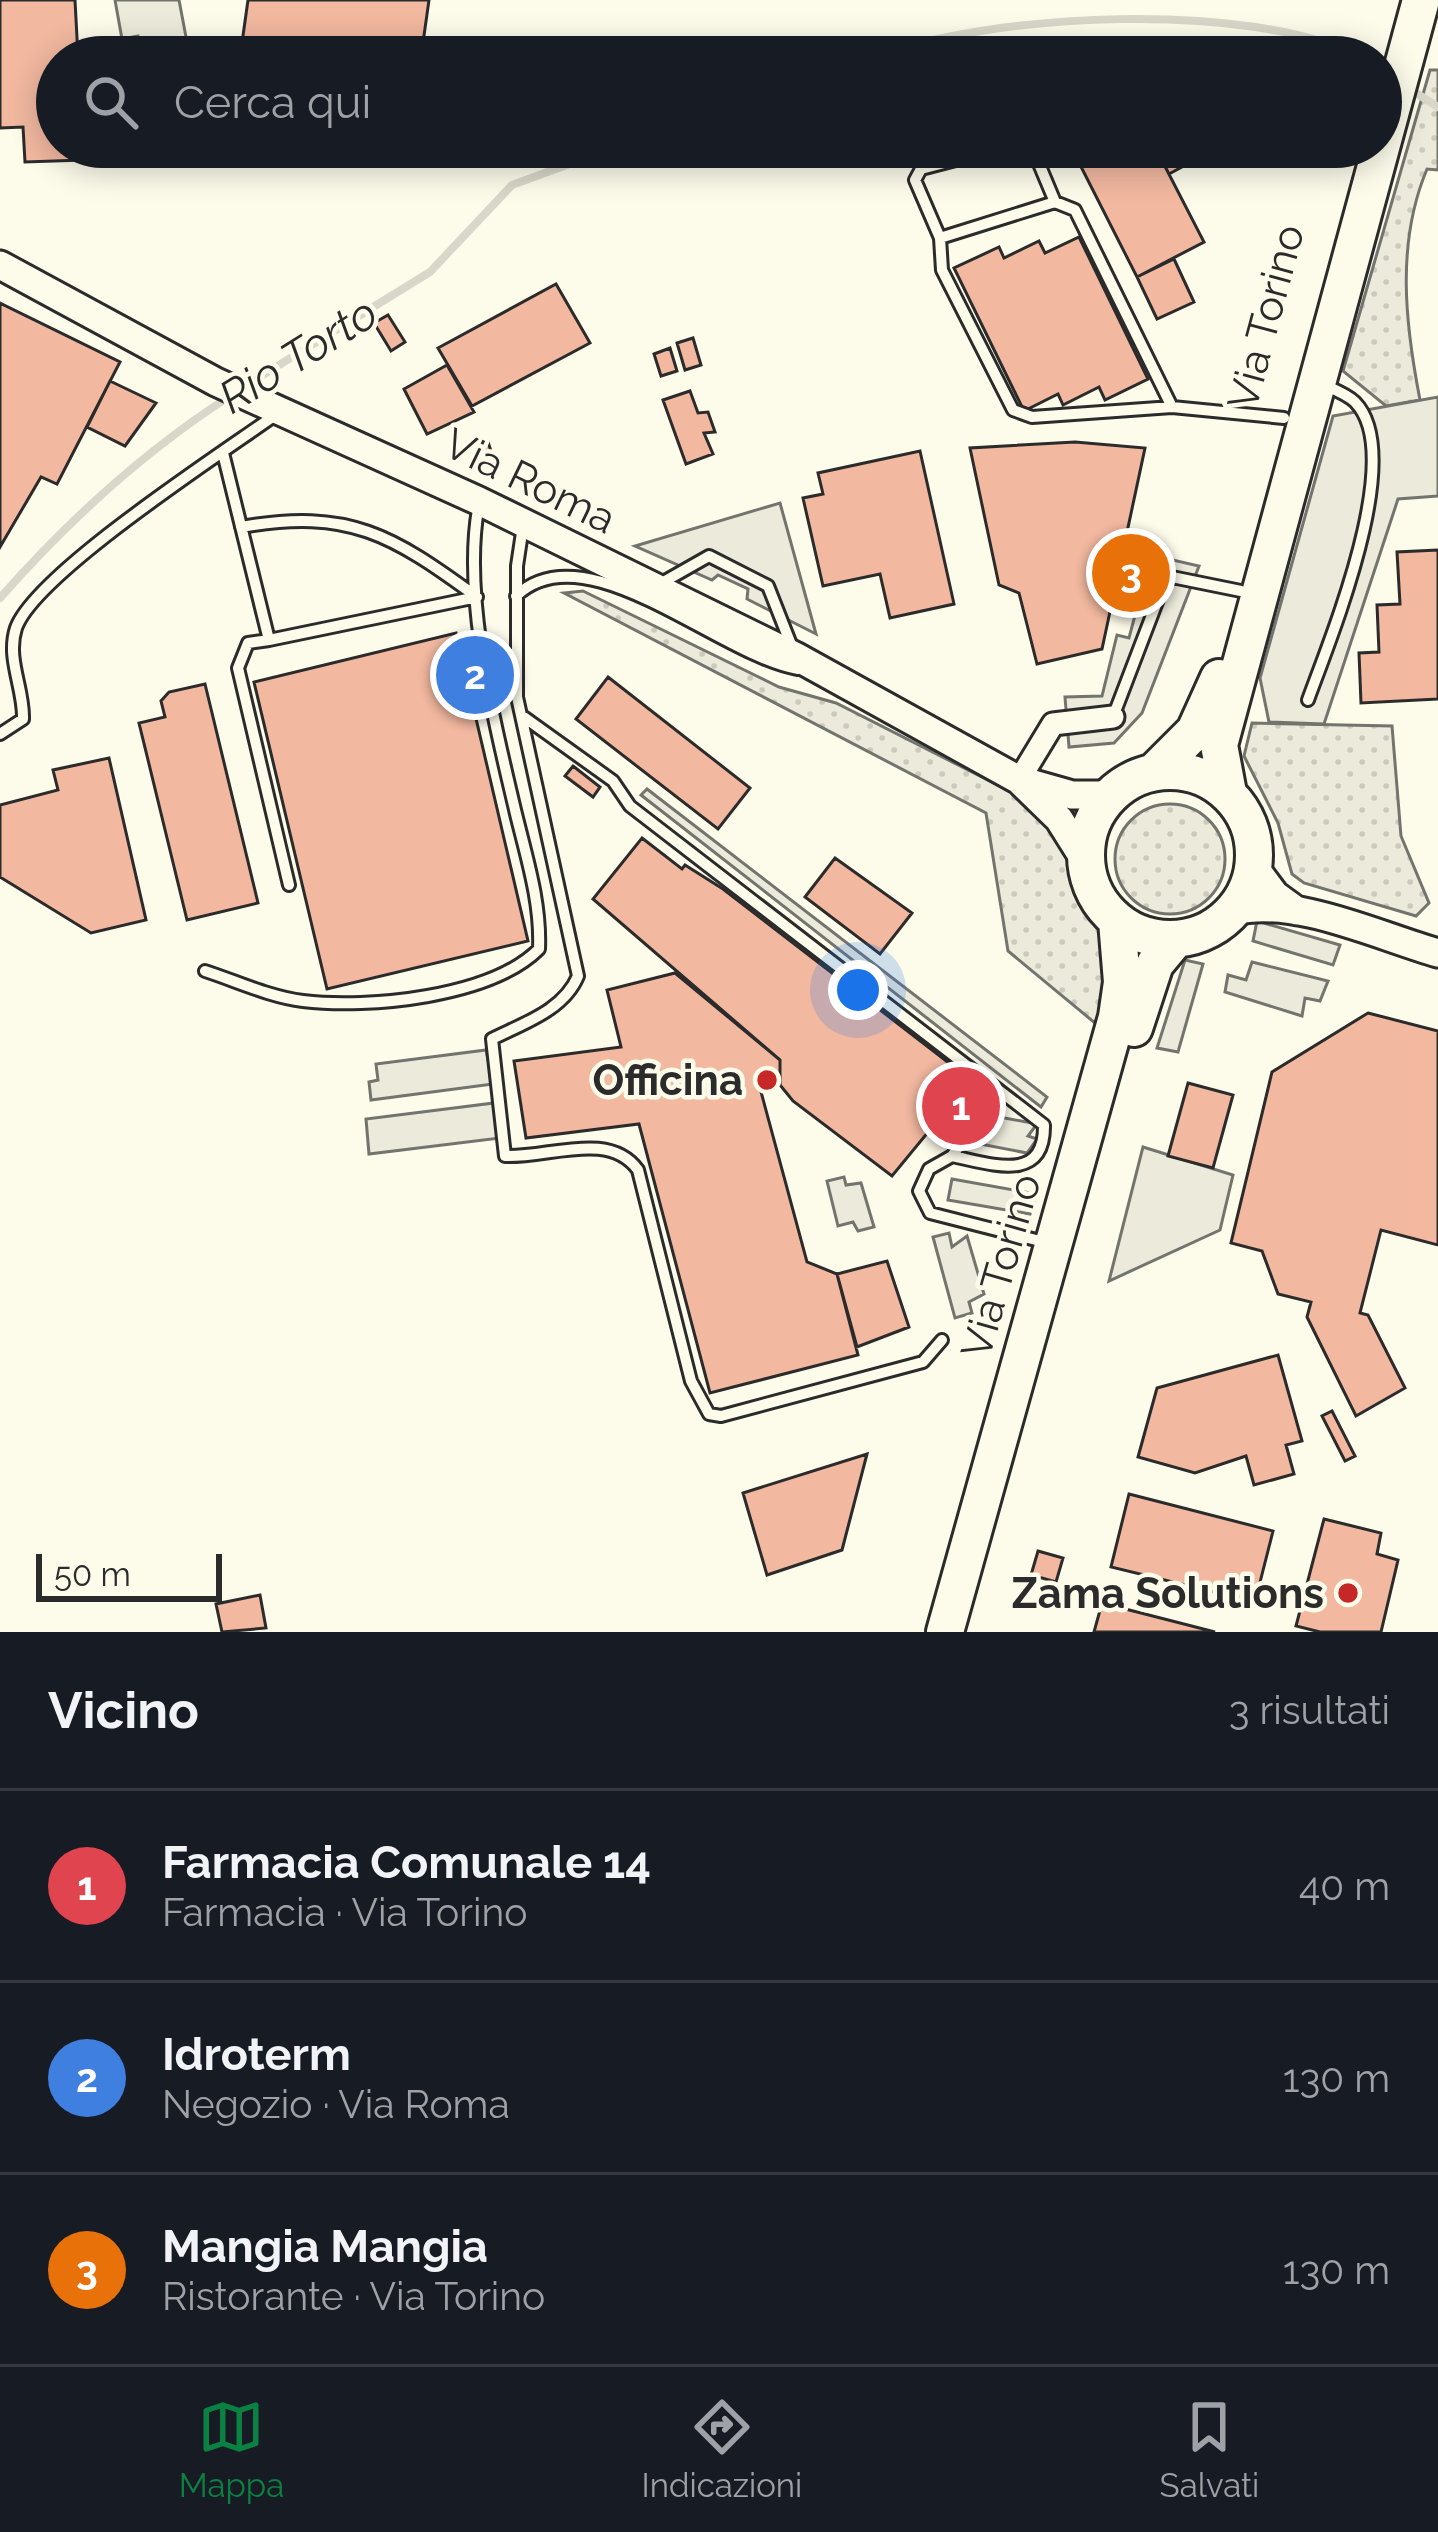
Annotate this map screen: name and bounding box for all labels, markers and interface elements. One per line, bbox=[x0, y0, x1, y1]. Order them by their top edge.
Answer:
search box bbox=[36, 36, 1402, 168]
icon: search bbox=[78, 69, 144, 135]
text: Cerca qui bbox=[174, 76, 371, 129]
street label: Via Torino bbox=[1218, 219, 1314, 415]
water label: Rio Torto bbox=[209, 286, 387, 424]
street label: Via Roma bbox=[436, 419, 624, 543]
pin: 3 bbox=[1092, 528, 1170, 618]
pin: 2 bbox=[436, 630, 514, 720]
your location bbox=[828, 960, 888, 1020]
place label: Officina bbox=[592, 1056, 743, 1105]
pin: 1 bbox=[922, 1061, 1000, 1151]
marker: Officina bbox=[754, 1067, 780, 1093]
street label: Via Torino bbox=[951, 1168, 1051, 1364]
scale bar bbox=[36, 1548, 222, 1601]
text: 50 m bbox=[54, 1555, 131, 1594]
place label: Zama Solutions bbox=[1012, 1569, 1324, 1618]
marker: Zama Solutions bbox=[1335, 1580, 1361, 1606]
text: Vicino bbox=[48, 1680, 199, 1740]
text: 3 risultati bbox=[1229, 1687, 1390, 1733]
text: Farmacia Comunale 14 bbox=[162, 1836, 651, 1889]
text: 1 bbox=[77, 1863, 97, 1909]
text: 40 m bbox=[1299, 1863, 1390, 1909]
text: Farmacia · Via Torino bbox=[162, 1889, 527, 1935]
text: Idroterm bbox=[162, 2028, 351, 2081]
text: 2 bbox=[76, 2055, 98, 2101]
text: 130 m bbox=[1283, 2055, 1390, 2101]
text: Negozio · Via Roma bbox=[162, 2081, 510, 2127]
text: Mangia Mangia bbox=[162, 2220, 488, 2273]
text: 3 bbox=[76, 2247, 98, 2293]
text: 130 m bbox=[1283, 2247, 1390, 2293]
text: Ristorante · Via Torino bbox=[162, 2273, 545, 2319]
tab: Mappa bbox=[179, 2394, 284, 2505]
tab: Indicazioni bbox=[642, 2394, 802, 2505]
tab: Salvati bbox=[1160, 2394, 1259, 2505]

